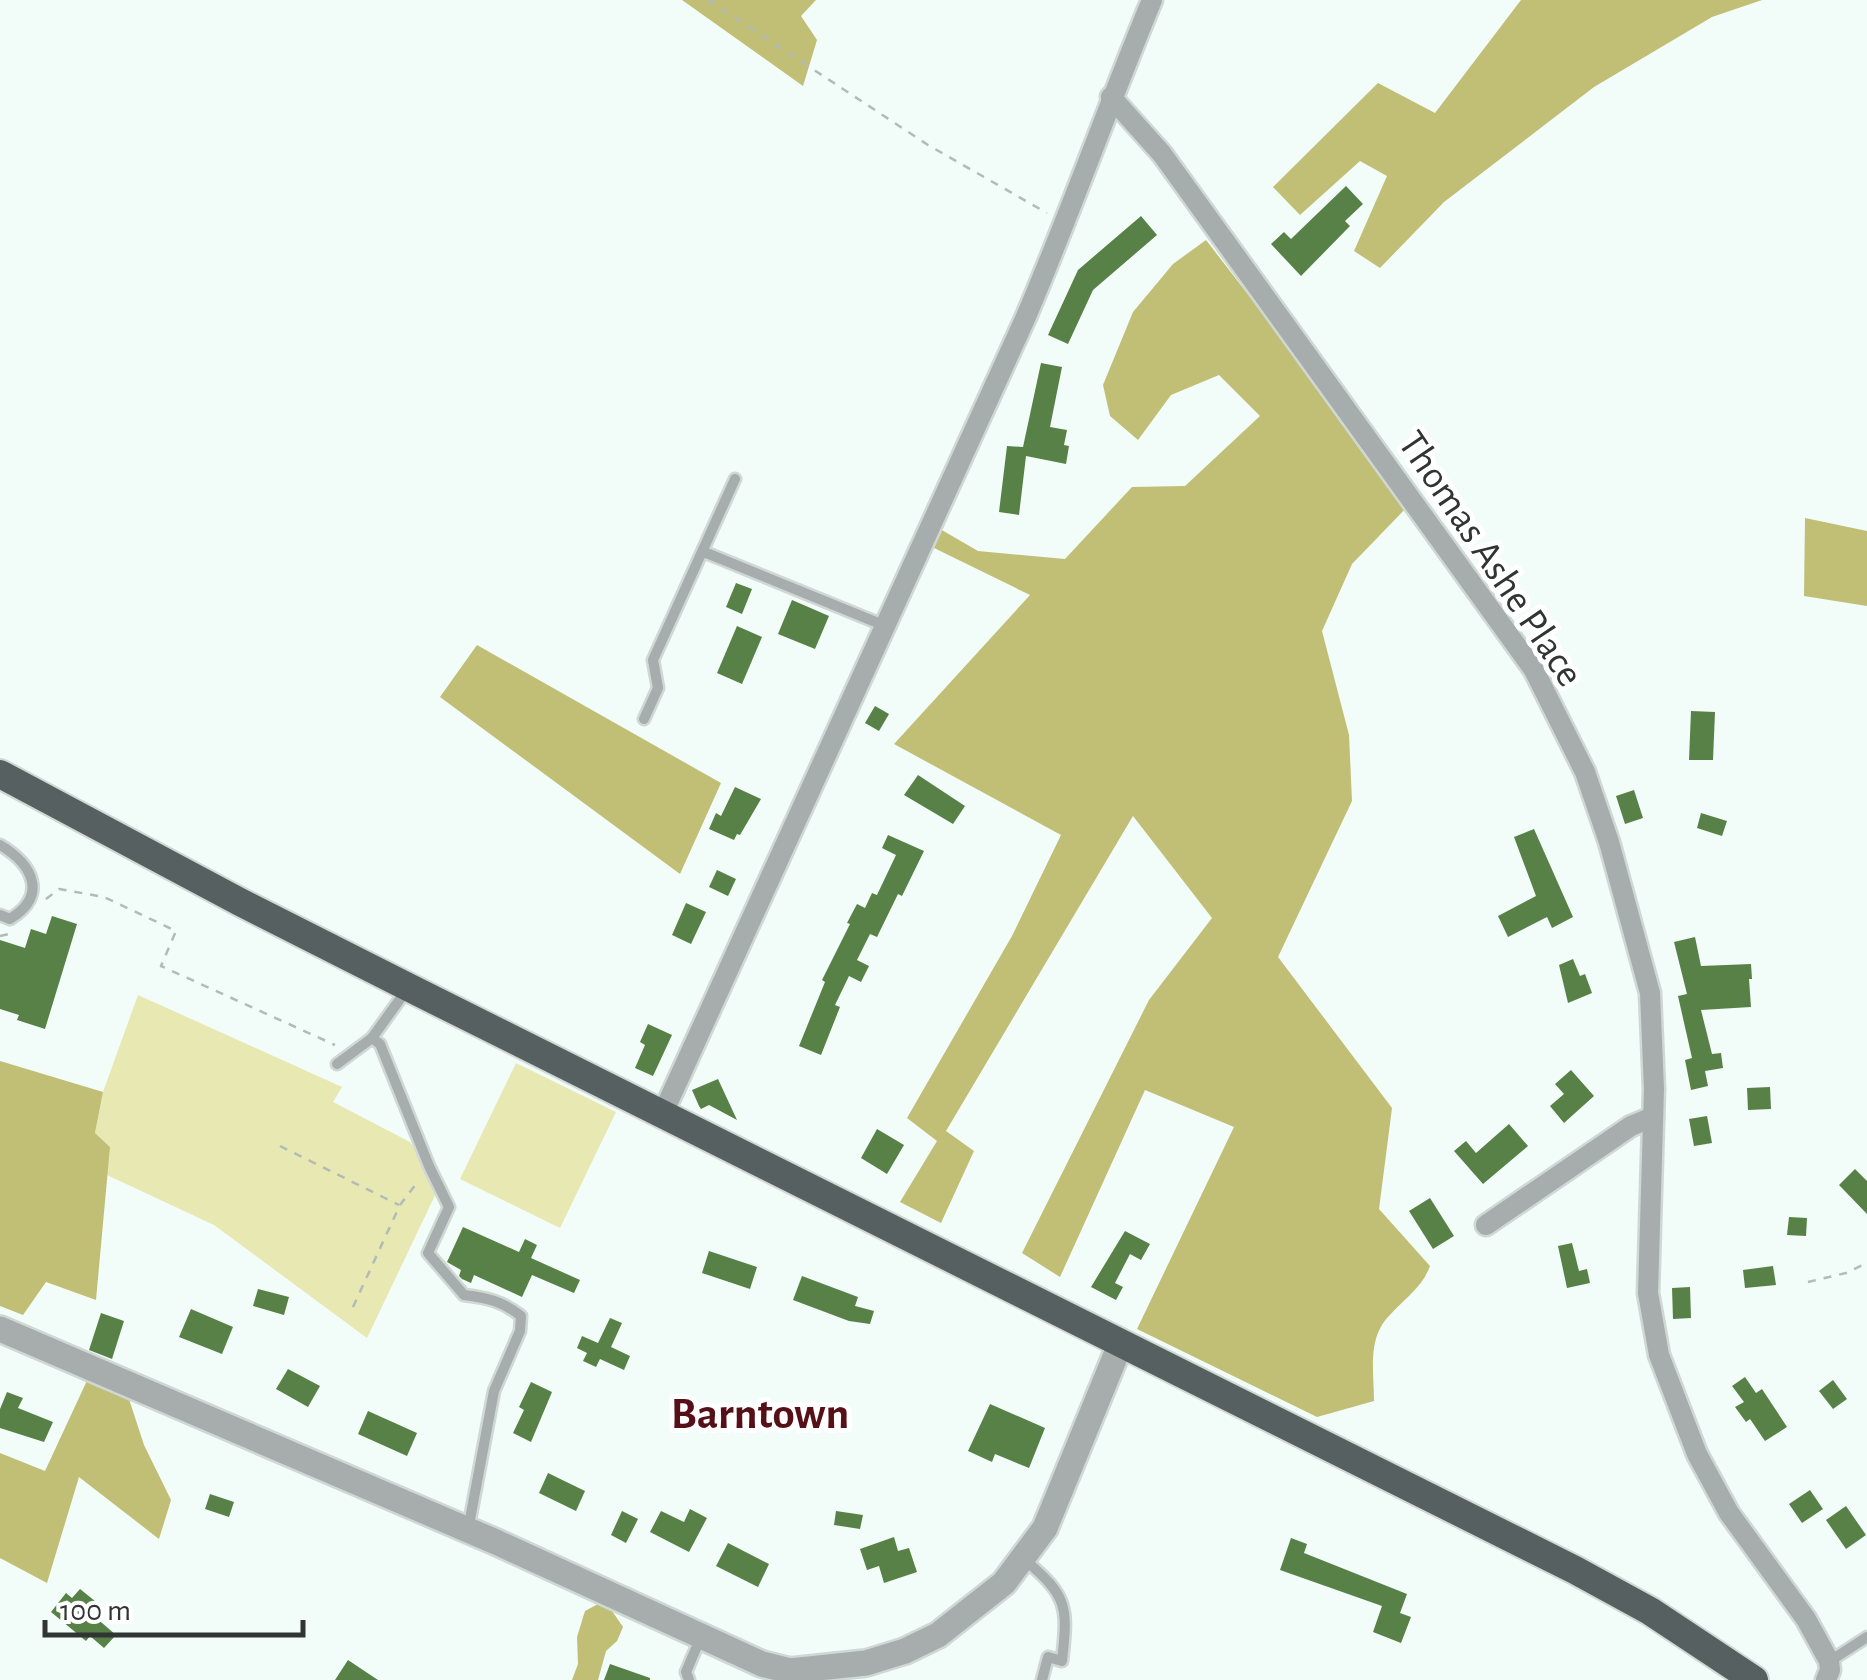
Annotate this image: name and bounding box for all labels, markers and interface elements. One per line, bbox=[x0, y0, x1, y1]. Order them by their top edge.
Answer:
street label: Thomas Ashe Place bbox=[1390, 424, 1590, 694]
district label: Barntown bbox=[671, 1392, 849, 1437]
scale bar bbox=[45, 1575, 302, 1637]
text: 100 m bbox=[60, 1596, 131, 1626]

